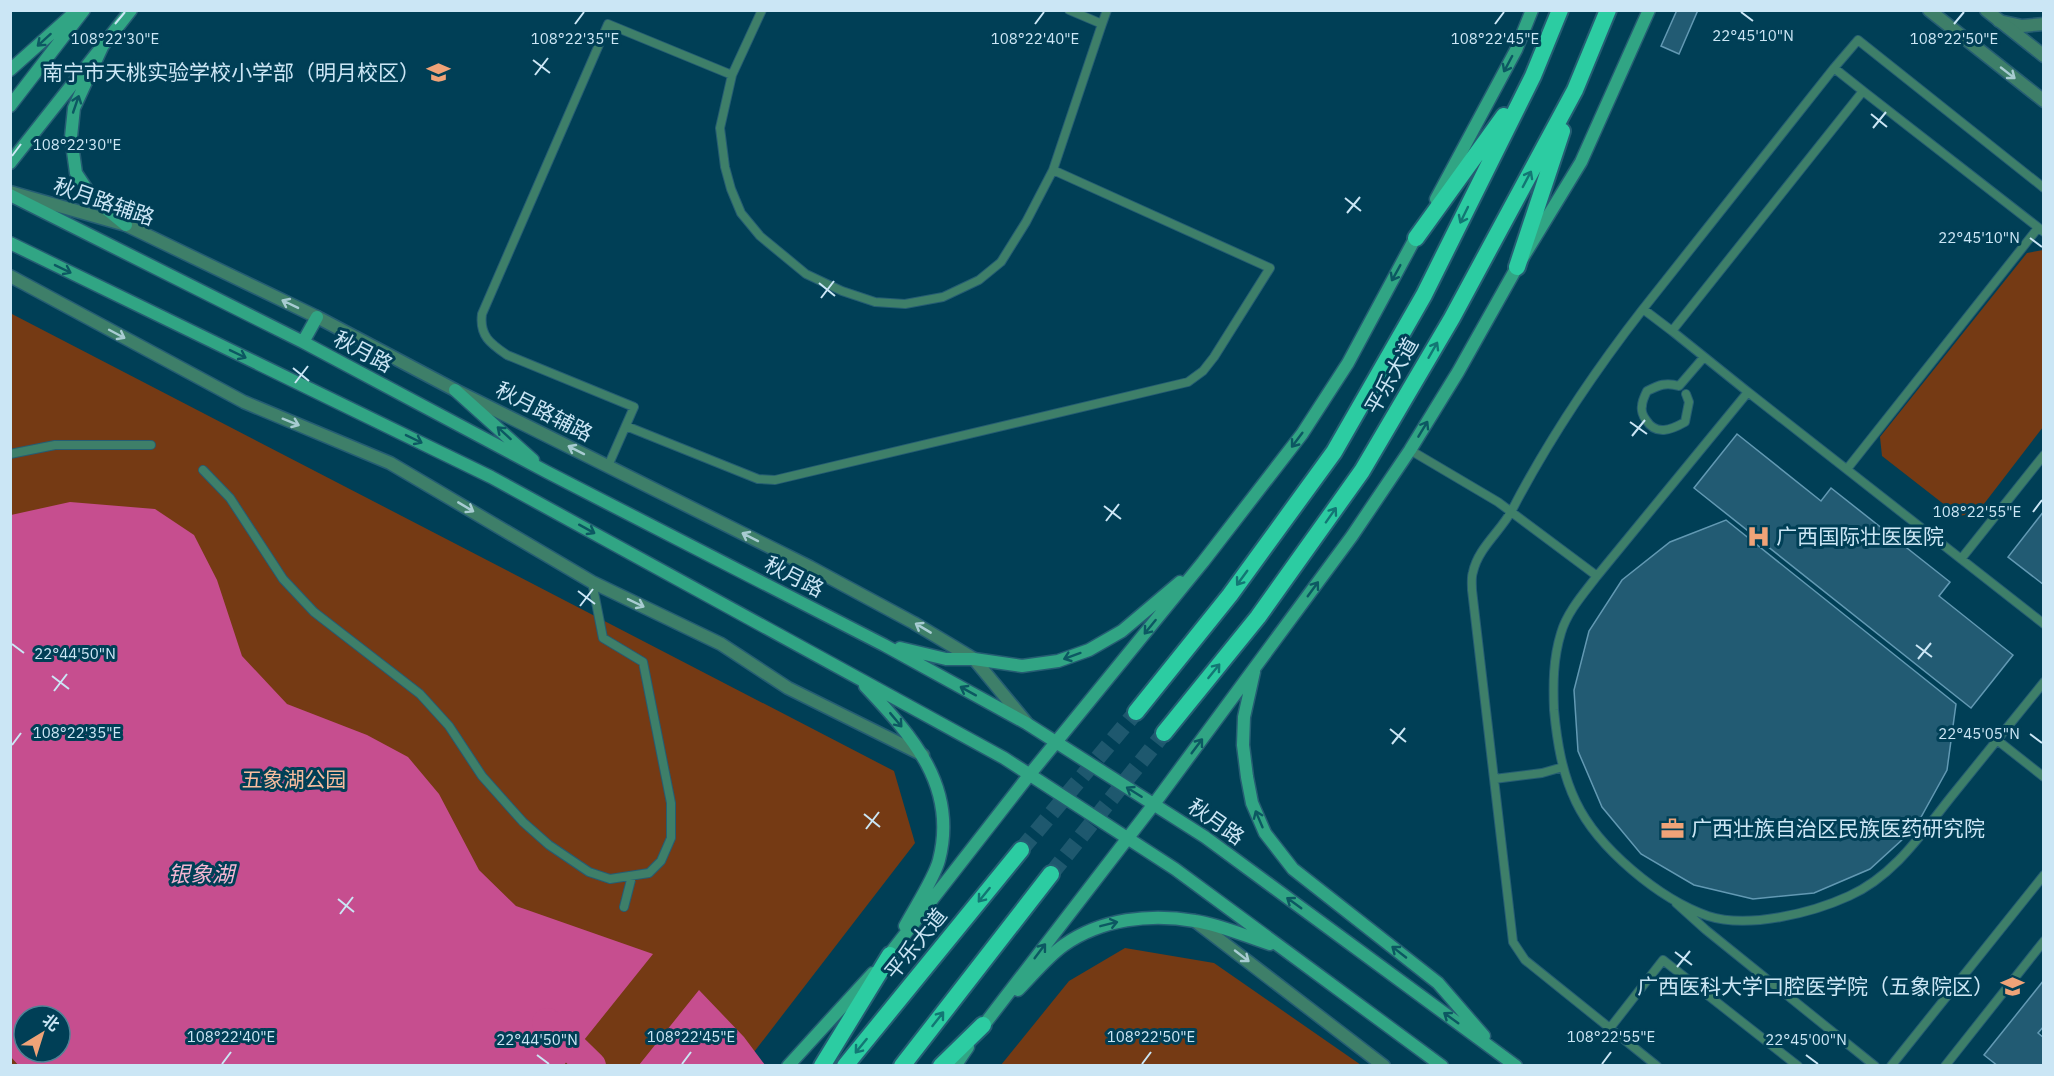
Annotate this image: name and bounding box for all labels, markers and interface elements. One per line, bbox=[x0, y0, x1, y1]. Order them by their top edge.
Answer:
text: 22°45'10"N bbox=[1712, 26, 1794, 45]
text: 108°22'30"E bbox=[71, 29, 159, 48]
text: 108°22'35"E bbox=[531, 29, 619, 48]
text: 108°22'40"E bbox=[991, 29, 1079, 48]
text: 108°22'45"E bbox=[1451, 29, 1539, 48]
text: 108°22'50"E bbox=[1910, 29, 1998, 48]
one-way arrow bbox=[37, 33, 52, 47]
one-way arrow bbox=[1502, 55, 1514, 72]
place label: 南宁市天桃实验学校小学部（明月校区） bbox=[42, 58, 420, 86]
school or university icon: 南宁市天桃实验学校小学部（明月校区） bbox=[425, 60, 451, 86]
one-way arrow bbox=[2000, 66, 2016, 79]
one-way arrow bbox=[72, 96, 83, 114]
text: 108°22'30"E bbox=[33, 135, 121, 154]
street label: 秋月路辅路 bbox=[50, 171, 159, 231]
one-way arrow bbox=[1521, 171, 1533, 188]
one-way arrow bbox=[1458, 206, 1469, 224]
text: 22°45'10"N bbox=[1938, 228, 2020, 247]
one-way arrow bbox=[54, 263, 72, 275]
one-way arrow bbox=[1390, 264, 1402, 281]
one-way arrow bbox=[281, 298, 299, 309]
street label: 秋月路 bbox=[329, 324, 398, 378]
one-way arrow bbox=[108, 329, 126, 340]
street label: 平乐大道 bbox=[1358, 332, 1424, 419]
one-way arrow bbox=[1428, 342, 1440, 359]
one-way arrow bbox=[229, 348, 247, 360]
street label: 秋月路辅路 bbox=[491, 375, 598, 447]
one-way arrow bbox=[282, 417, 300, 428]
one-way arrow bbox=[1418, 421, 1430, 438]
one-way arrow bbox=[497, 426, 512, 440]
one-way arrow bbox=[1290, 432, 1303, 448]
one-way arrow bbox=[404, 434, 422, 446]
one-way arrow bbox=[567, 443, 585, 455]
one-way arrow bbox=[457, 502, 474, 514]
text: 108°22'55"E bbox=[1933, 502, 2021, 521]
one-way arrow bbox=[1324, 508, 1337, 524]
place label: 广西国际壮医医院 bbox=[1776, 522, 1944, 550]
one-way arrow bbox=[577, 524, 595, 535]
hospital icon: 广西国际壮医医院 bbox=[1745, 524, 1771, 550]
one-way arrow bbox=[742, 531, 760, 542]
street label: 秋月路 bbox=[760, 549, 829, 603]
one-way arrow bbox=[1236, 570, 1248, 586]
one-way arrow bbox=[1306, 582, 1319, 598]
one-way arrow bbox=[626, 598, 644, 609]
one-way arrow bbox=[1144, 619, 1157, 635]
one-way arrow bbox=[915, 622, 932, 634]
text: 22°44'50"N bbox=[34, 644, 116, 663]
one-way arrow bbox=[1063, 652, 1081, 663]
one-way arrow bbox=[1207, 664, 1220, 680]
one-way arrow bbox=[959, 685, 977, 696]
one-way arrow bbox=[889, 712, 902, 728]
text: 108°22'35"E bbox=[33, 723, 121, 742]
text: 22°45'05"N bbox=[1938, 724, 2020, 743]
one-way arrow bbox=[1191, 739, 1203, 755]
park label: 五象湖公园 bbox=[242, 765, 347, 793]
one-way arrow bbox=[1126, 785, 1143, 797]
street label: 秋月路 bbox=[1183, 792, 1250, 851]
one-way arrow bbox=[1253, 811, 1265, 829]
place label: 广西壮族自治区民族医药研究院 bbox=[1691, 814, 1985, 842]
office icon: 广西壮族自治区民族医药研究院 bbox=[1660, 816, 1686, 842]
water label: 银象湖 bbox=[168, 859, 237, 888]
one-way arrow bbox=[978, 887, 991, 903]
one-way arrow bbox=[1287, 897, 1303, 909]
street label: 平乐大道 bbox=[878, 902, 953, 985]
one-way arrow bbox=[1099, 917, 1118, 929]
one-way arrow bbox=[1033, 943, 1046, 959]
one-way arrow bbox=[1391, 946, 1407, 959]
one-way arrow bbox=[1233, 950, 1249, 963]
place label: 广西医科大学口腔医学院（五象院区） bbox=[1637, 972, 1994, 1000]
school or university icon: 广西医科大学口腔医学院（五象院区） bbox=[1999, 974, 2025, 1000]
north arrow bbox=[12, 1004, 72, 1064]
text: 北 bbox=[39, 1009, 64, 1035]
one-way arrow bbox=[931, 1012, 944, 1028]
one-way arrow bbox=[1444, 1012, 1460, 1025]
text: 108°22'40"E bbox=[187, 1027, 275, 1046]
text: 108°22'45"E bbox=[647, 1027, 735, 1046]
text: 108°22'50"E bbox=[1107, 1027, 1195, 1046]
text: 108°22'55"E bbox=[1567, 1027, 1655, 1046]
text: 22°44'50"N bbox=[496, 1030, 578, 1049]
text: 22°45'00"N bbox=[1765, 1030, 1847, 1049]
one-way arrow bbox=[854, 1038, 867, 1054]

